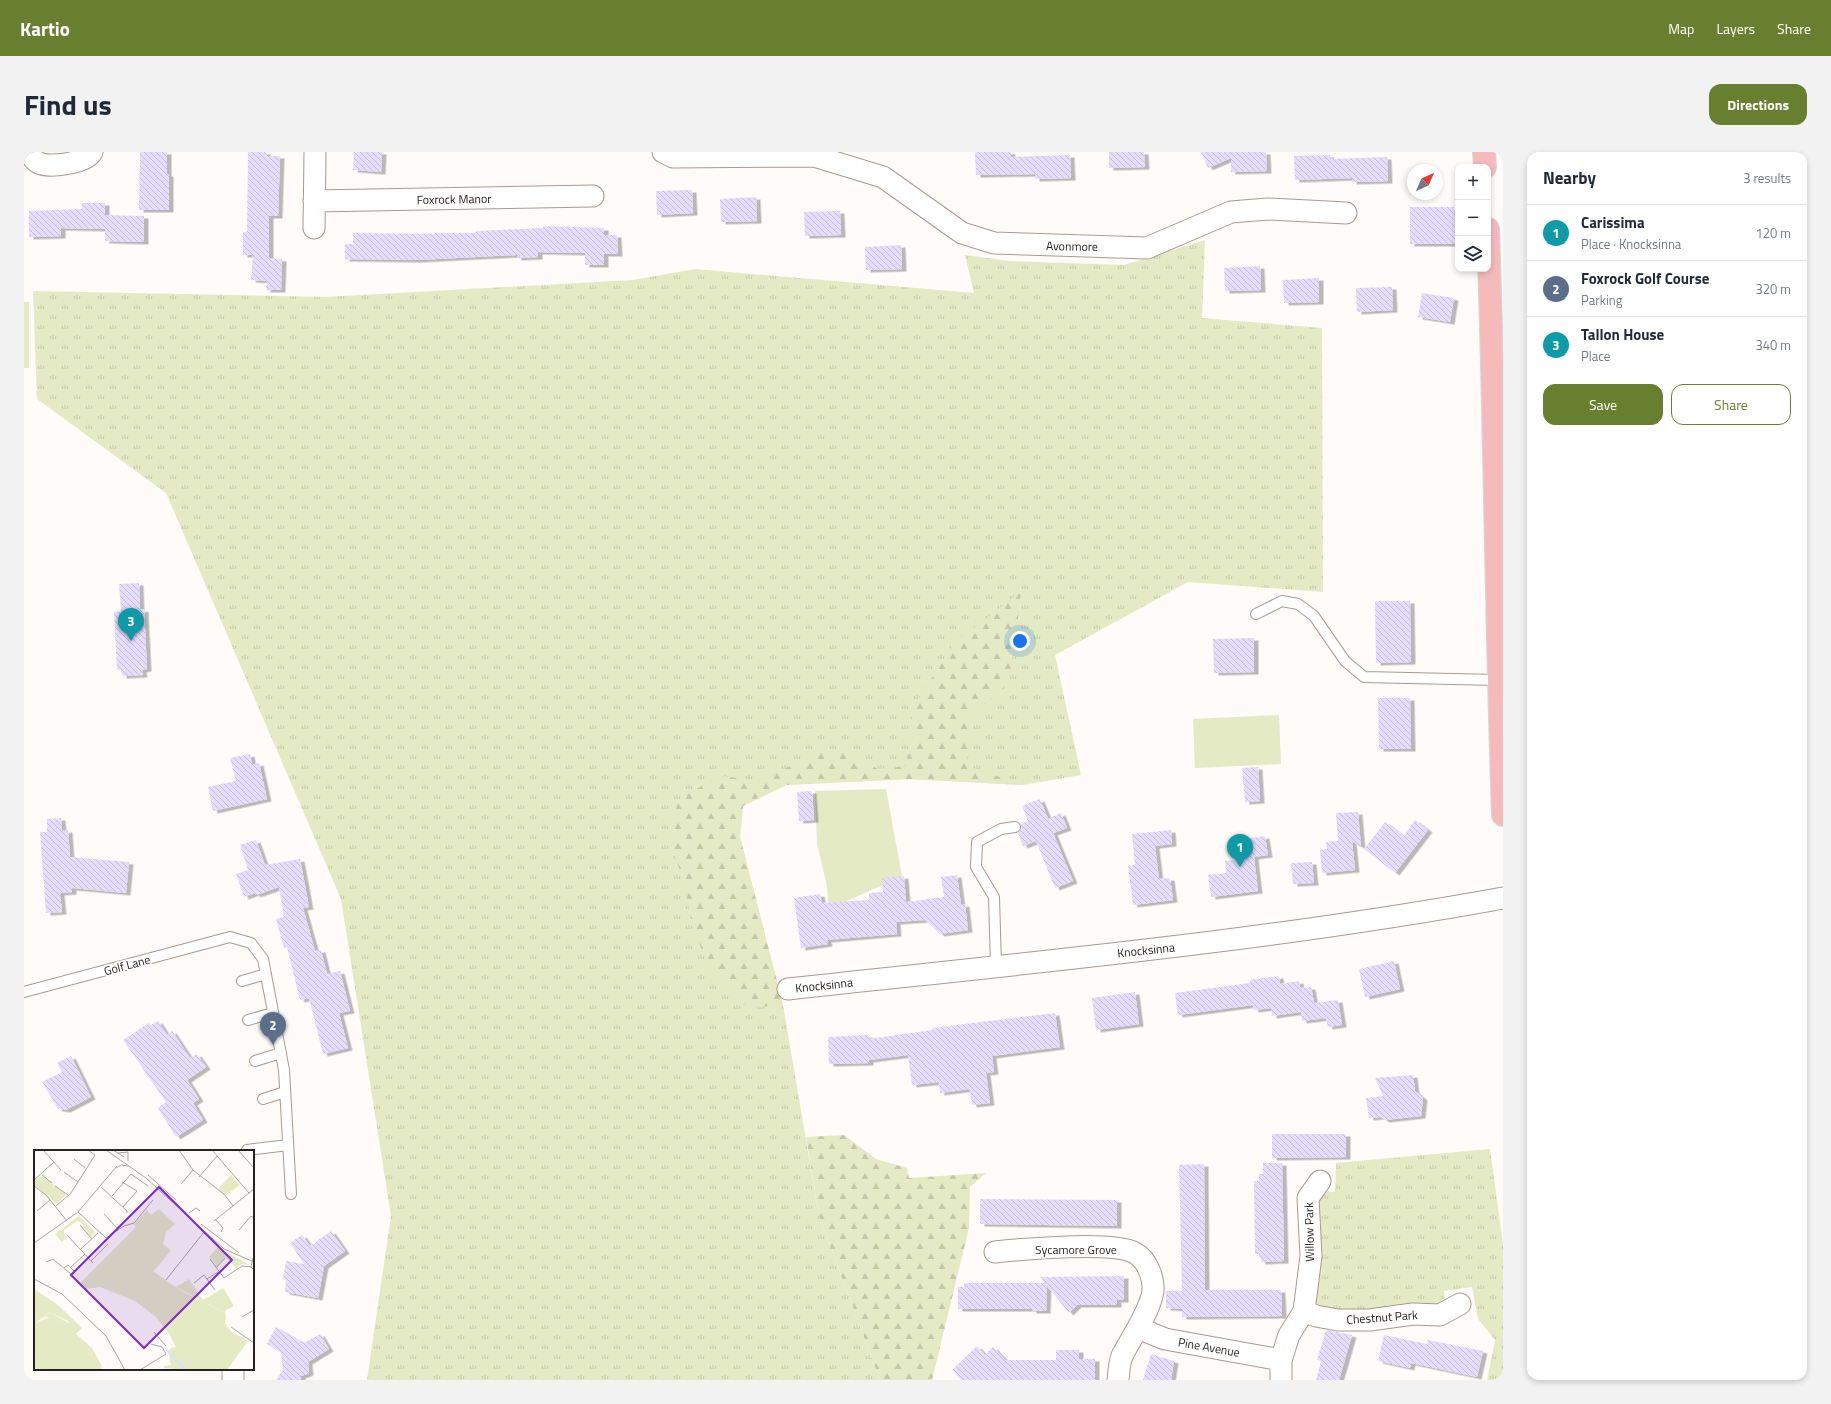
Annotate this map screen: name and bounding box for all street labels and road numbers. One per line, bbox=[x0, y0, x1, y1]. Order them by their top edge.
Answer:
street label: Foxrock Manor bbox=[416, 189, 492, 209]
street label: Avonmore bbox=[1046, 236, 1098, 256]
street label: Knocksinna bbox=[1116, 938, 1176, 962]
street label: Golf Lane bbox=[102, 950, 152, 980]
street label: Knocksinna bbox=[794, 973, 854, 997]
street label: Willow Park bbox=[1299, 1202, 1319, 1262]
street label: Sycamore Grove bbox=[1035, 1240, 1117, 1259]
street label: Chestnut Park bbox=[1346, 1305, 1419, 1329]
street label: Pine Avenue bbox=[1177, 1332, 1241, 1362]

